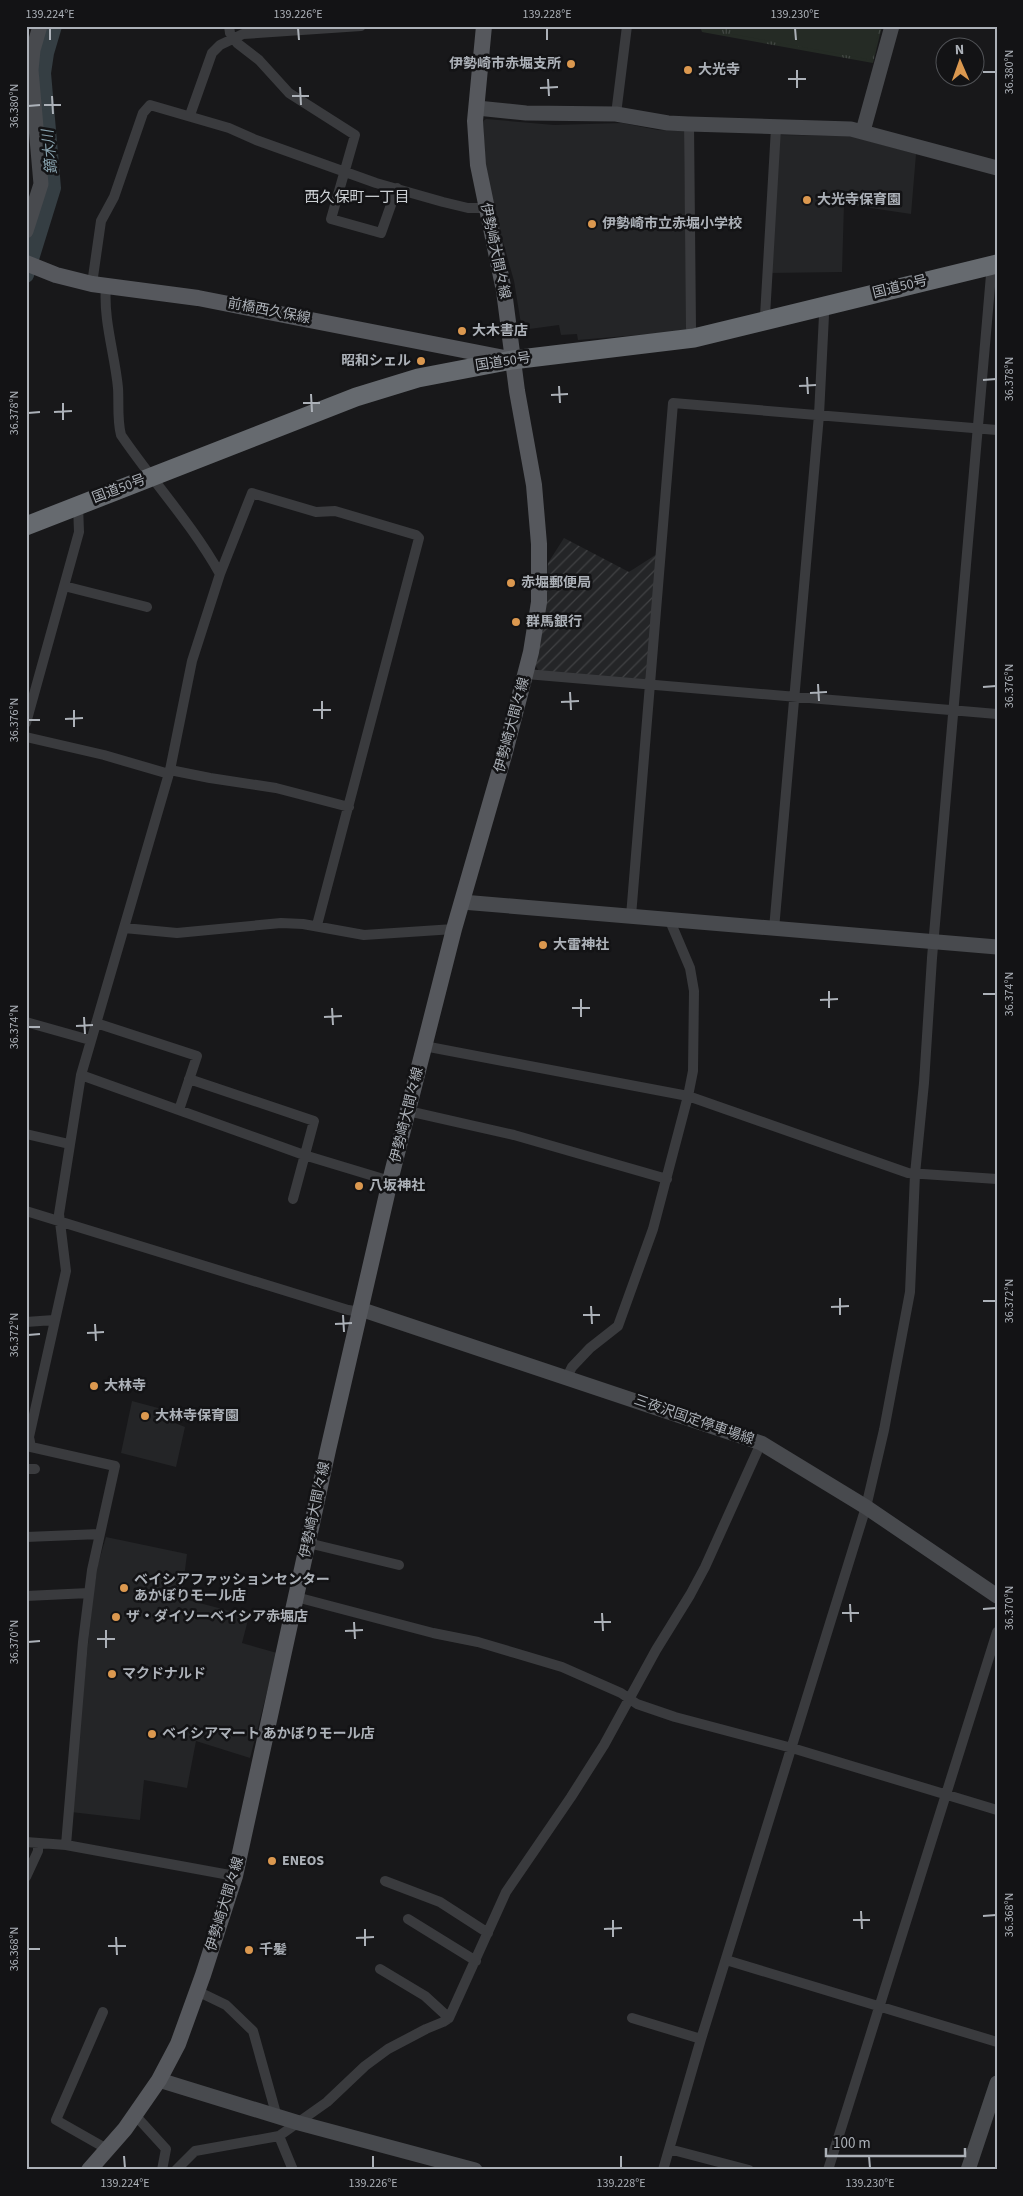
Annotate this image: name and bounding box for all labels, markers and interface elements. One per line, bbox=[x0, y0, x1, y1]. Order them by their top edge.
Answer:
text: 139.224°E bbox=[25, 6, 75, 23]
text: 139.226°E bbox=[273, 6, 323, 23]
text: 139.228°E bbox=[522, 6, 572, 23]
text: 139.230°E bbox=[770, 6, 820, 23]
north arrow bbox=[936, 38, 986, 88]
text: N bbox=[955, 40, 965, 60]
text: 36.380°N bbox=[1001, 50, 1018, 94]
place label: 伊勢崎市赤堀支所 bbox=[449, 54, 561, 74]
marker: 伊勢崎市赤堀支所 bbox=[565, 58, 577, 70]
place label: 大光寺 bbox=[698, 60, 740, 80]
marker: 大光寺 bbox=[682, 64, 694, 76]
text: 36.380°N bbox=[6, 84, 23, 128]
water label: 鏑木川 bbox=[37, 127, 62, 175]
district label: 西久保町一丁目 bbox=[304, 187, 410, 208]
place label: 大光寺保育園 bbox=[817, 190, 901, 210]
marker: 大光寺保育園 bbox=[801, 194, 813, 206]
street label: 伊勢崎大間々線 bbox=[475, 201, 515, 301]
place label: 伊勢崎市立赤堀小学校 bbox=[602, 214, 742, 234]
marker: 伊勢崎市立赤堀小学校 bbox=[586, 218, 598, 230]
street label: 国道50号 bbox=[870, 271, 930, 303]
street label: 前橋西久保線 bbox=[226, 293, 312, 329]
place label: 大木書店 bbox=[472, 321, 528, 341]
marker: 大木書店 bbox=[456, 325, 468, 337]
street label: 国道50号 bbox=[474, 348, 532, 376]
place label: 昭和シェル bbox=[341, 351, 411, 371]
marker: 昭和シェル bbox=[415, 355, 427, 367]
text: 36.378°N bbox=[1001, 357, 1018, 401]
text: 36.378°N bbox=[6, 391, 23, 435]
street label: 国道50号 bbox=[89, 470, 149, 508]
place label: 赤堀郵便局 bbox=[521, 573, 591, 593]
marker: 赤堀郵便局 bbox=[505, 577, 517, 589]
place label: 群馬銀行 bbox=[526, 612, 582, 632]
marker: 群馬銀行 bbox=[510, 616, 522, 628]
text: 36.376°N bbox=[1001, 664, 1018, 708]
street label: 伊勢崎大間々線 bbox=[490, 675, 534, 775]
text: 36.376°N bbox=[6, 698, 23, 742]
place label: 大雷神社 bbox=[553, 935, 609, 955]
marker: 大雷神社 bbox=[537, 939, 549, 951]
text: 36.374°N bbox=[1001, 972, 1018, 1016]
text: 36.374°N bbox=[6, 1005, 23, 1049]
street label: 伊勢崎大間々線 bbox=[385, 1065, 429, 1165]
place label: 八坂神社 bbox=[369, 1176, 425, 1196]
marker: 八坂神社 bbox=[353, 1180, 365, 1192]
text: 36.372°N bbox=[1001, 1279, 1018, 1323]
text: 36.372°N bbox=[6, 1313, 23, 1357]
place label: 大林寺 bbox=[104, 1376, 146, 1396]
marker: 大林寺 bbox=[88, 1380, 100, 1392]
street label: 三夜沢国定停車場線 bbox=[631, 1390, 757, 1450]
place label: 大林寺保育園 bbox=[155, 1406, 239, 1426]
marker: 大林寺保育園 bbox=[139, 1410, 151, 1422]
street label: 伊勢崎大間々線 bbox=[295, 1460, 335, 1560]
place label: ベイシアファッションセンター あかぼりモール店 bbox=[134, 1570, 330, 1606]
marker: ベイシアファッションセンター あかぼりモール店 bbox=[118, 1582, 130, 1594]
text: 36.370°N bbox=[1001, 1586, 1018, 1630]
place label: ザ・ダイソーベイシア赤堀店 bbox=[126, 1607, 308, 1627]
marker: ザ・ダイソーベイシア赤堀店 bbox=[110, 1611, 122, 1623]
text: 36.370°N bbox=[6, 1620, 23, 1664]
place label: マクドナルド bbox=[122, 1664, 206, 1684]
marker: マクドナルド bbox=[106, 1668, 118, 1680]
place label: ベイシアマート あかぼりモール店 bbox=[162, 1724, 375, 1744]
marker: ベイシアマート あかぼりモール店 bbox=[146, 1728, 158, 1740]
place label: ENEOS bbox=[282, 1851, 324, 1871]
street label: 伊勢崎大間々線 bbox=[201, 1854, 249, 1954]
marker: ENEOS bbox=[266, 1855, 278, 1867]
text: 36.368°N bbox=[1001, 1893, 1018, 1937]
text: 36.368°N bbox=[6, 1927, 23, 1971]
place label: 千髪 bbox=[259, 1940, 287, 1960]
marker: 千髪 bbox=[243, 1944, 255, 1956]
scale bar bbox=[826, 2126, 964, 2158]
text: 100 m bbox=[833, 2133, 871, 2154]
text: 139.224°E bbox=[100, 2175, 150, 2192]
text: 139.226°E bbox=[348, 2175, 398, 2192]
text: 139.228°E bbox=[596, 2175, 646, 2192]
text: 139.230°E bbox=[845, 2175, 895, 2192]

